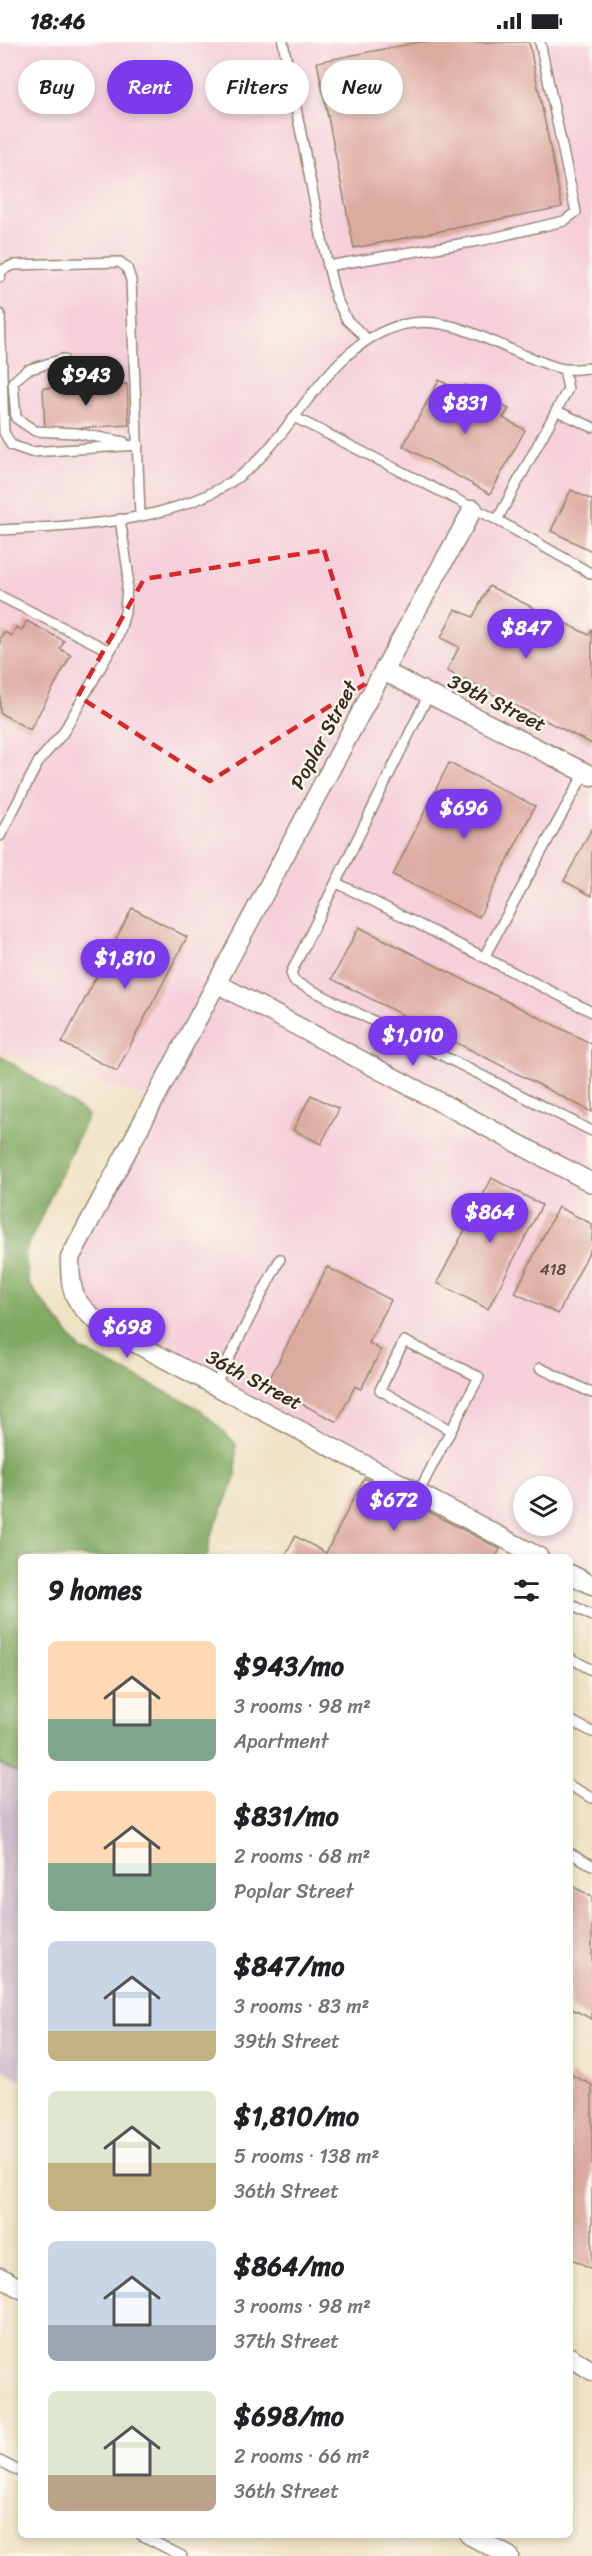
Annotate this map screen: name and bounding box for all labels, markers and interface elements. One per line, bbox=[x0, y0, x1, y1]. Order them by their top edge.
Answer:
text: 18:46 bbox=[30, 2, 86, 41]
chip: Buy bbox=[18, 60, 95, 114]
chip: Rent bbox=[107, 60, 193, 114]
chip: Filters bbox=[205, 60, 309, 114]
chip: New bbox=[321, 60, 403, 114]
pin: $943 bbox=[50, 356, 122, 407]
text: $943 bbox=[61, 358, 111, 393]
pin: $831 bbox=[429, 384, 501, 435]
text: $831 bbox=[442, 386, 488, 421]
pin: $847 bbox=[490, 609, 562, 660]
text: $847 bbox=[501, 611, 551, 646]
street label: 39th Street bbox=[442, 664, 552, 742]
street label: Poplar Street bbox=[281, 673, 368, 796]
pin: $696 bbox=[428, 789, 500, 840]
text: $696 bbox=[440, 791, 488, 826]
pin: $1,810 bbox=[76, 939, 174, 990]
text: $1,810 bbox=[95, 941, 155, 976]
pin: $1,010 bbox=[364, 1016, 462, 1067]
text: $1,010 bbox=[382, 1018, 444, 1053]
pin: $864 bbox=[454, 1193, 526, 1244]
text: $864 bbox=[465, 1195, 515, 1230]
house number: 418 bbox=[540, 1255, 567, 1284]
pin: $698 bbox=[91, 1308, 163, 1359]
text: $698 bbox=[102, 1310, 152, 1345]
street label: 36th Street bbox=[199, 1340, 309, 1420]
map controls bbox=[513, 1476, 573, 1536]
button: layers bbox=[513, 1476, 573, 1536]
pin: $672 bbox=[358, 1481, 430, 1532]
text: $672 bbox=[370, 1483, 418, 1518]
text: 9 homes bbox=[48, 1567, 142, 1613]
icon: filters bbox=[510, 1574, 543, 1607]
text: $943/mo bbox=[234, 1643, 344, 1689]
icon: home bbox=[96, 1665, 168, 1737]
text: 3 rooms · 98 m² bbox=[234, 1689, 371, 1724]
text: Apartment bbox=[234, 1724, 328, 1759]
text: $831/mo bbox=[234, 1793, 339, 1839]
icon: home bbox=[96, 1815, 168, 1887]
text: 2 rooms · 68 m² bbox=[234, 1839, 370, 1874]
text: Poplar Street bbox=[234, 1874, 353, 1909]
text: $847/mo bbox=[234, 1943, 344, 1989]
icon: home bbox=[96, 1965, 168, 2037]
text: 3 rooms · 83 m² bbox=[234, 1989, 369, 2024]
text: 39th Street bbox=[234, 2024, 340, 2059]
text: $1,810/mo bbox=[234, 2093, 359, 2139]
icon: home bbox=[96, 2115, 168, 2187]
text: 5 rooms · 138 m² bbox=[234, 2139, 379, 2174]
text: 36th Street bbox=[234, 2174, 339, 2209]
text: $864/mo bbox=[234, 2243, 344, 2289]
icon: home bbox=[96, 2265, 168, 2337]
text: 3 rooms · 98 m² bbox=[234, 2289, 371, 2324]
text: 37th Street bbox=[234, 2324, 339, 2359]
text: $698/mo bbox=[234, 2393, 344, 2439]
icon: home bbox=[96, 2415, 168, 2487]
text: 2 rooms · 66 m² bbox=[234, 2439, 370, 2474]
text: 36th Street bbox=[234, 2474, 339, 2509]

